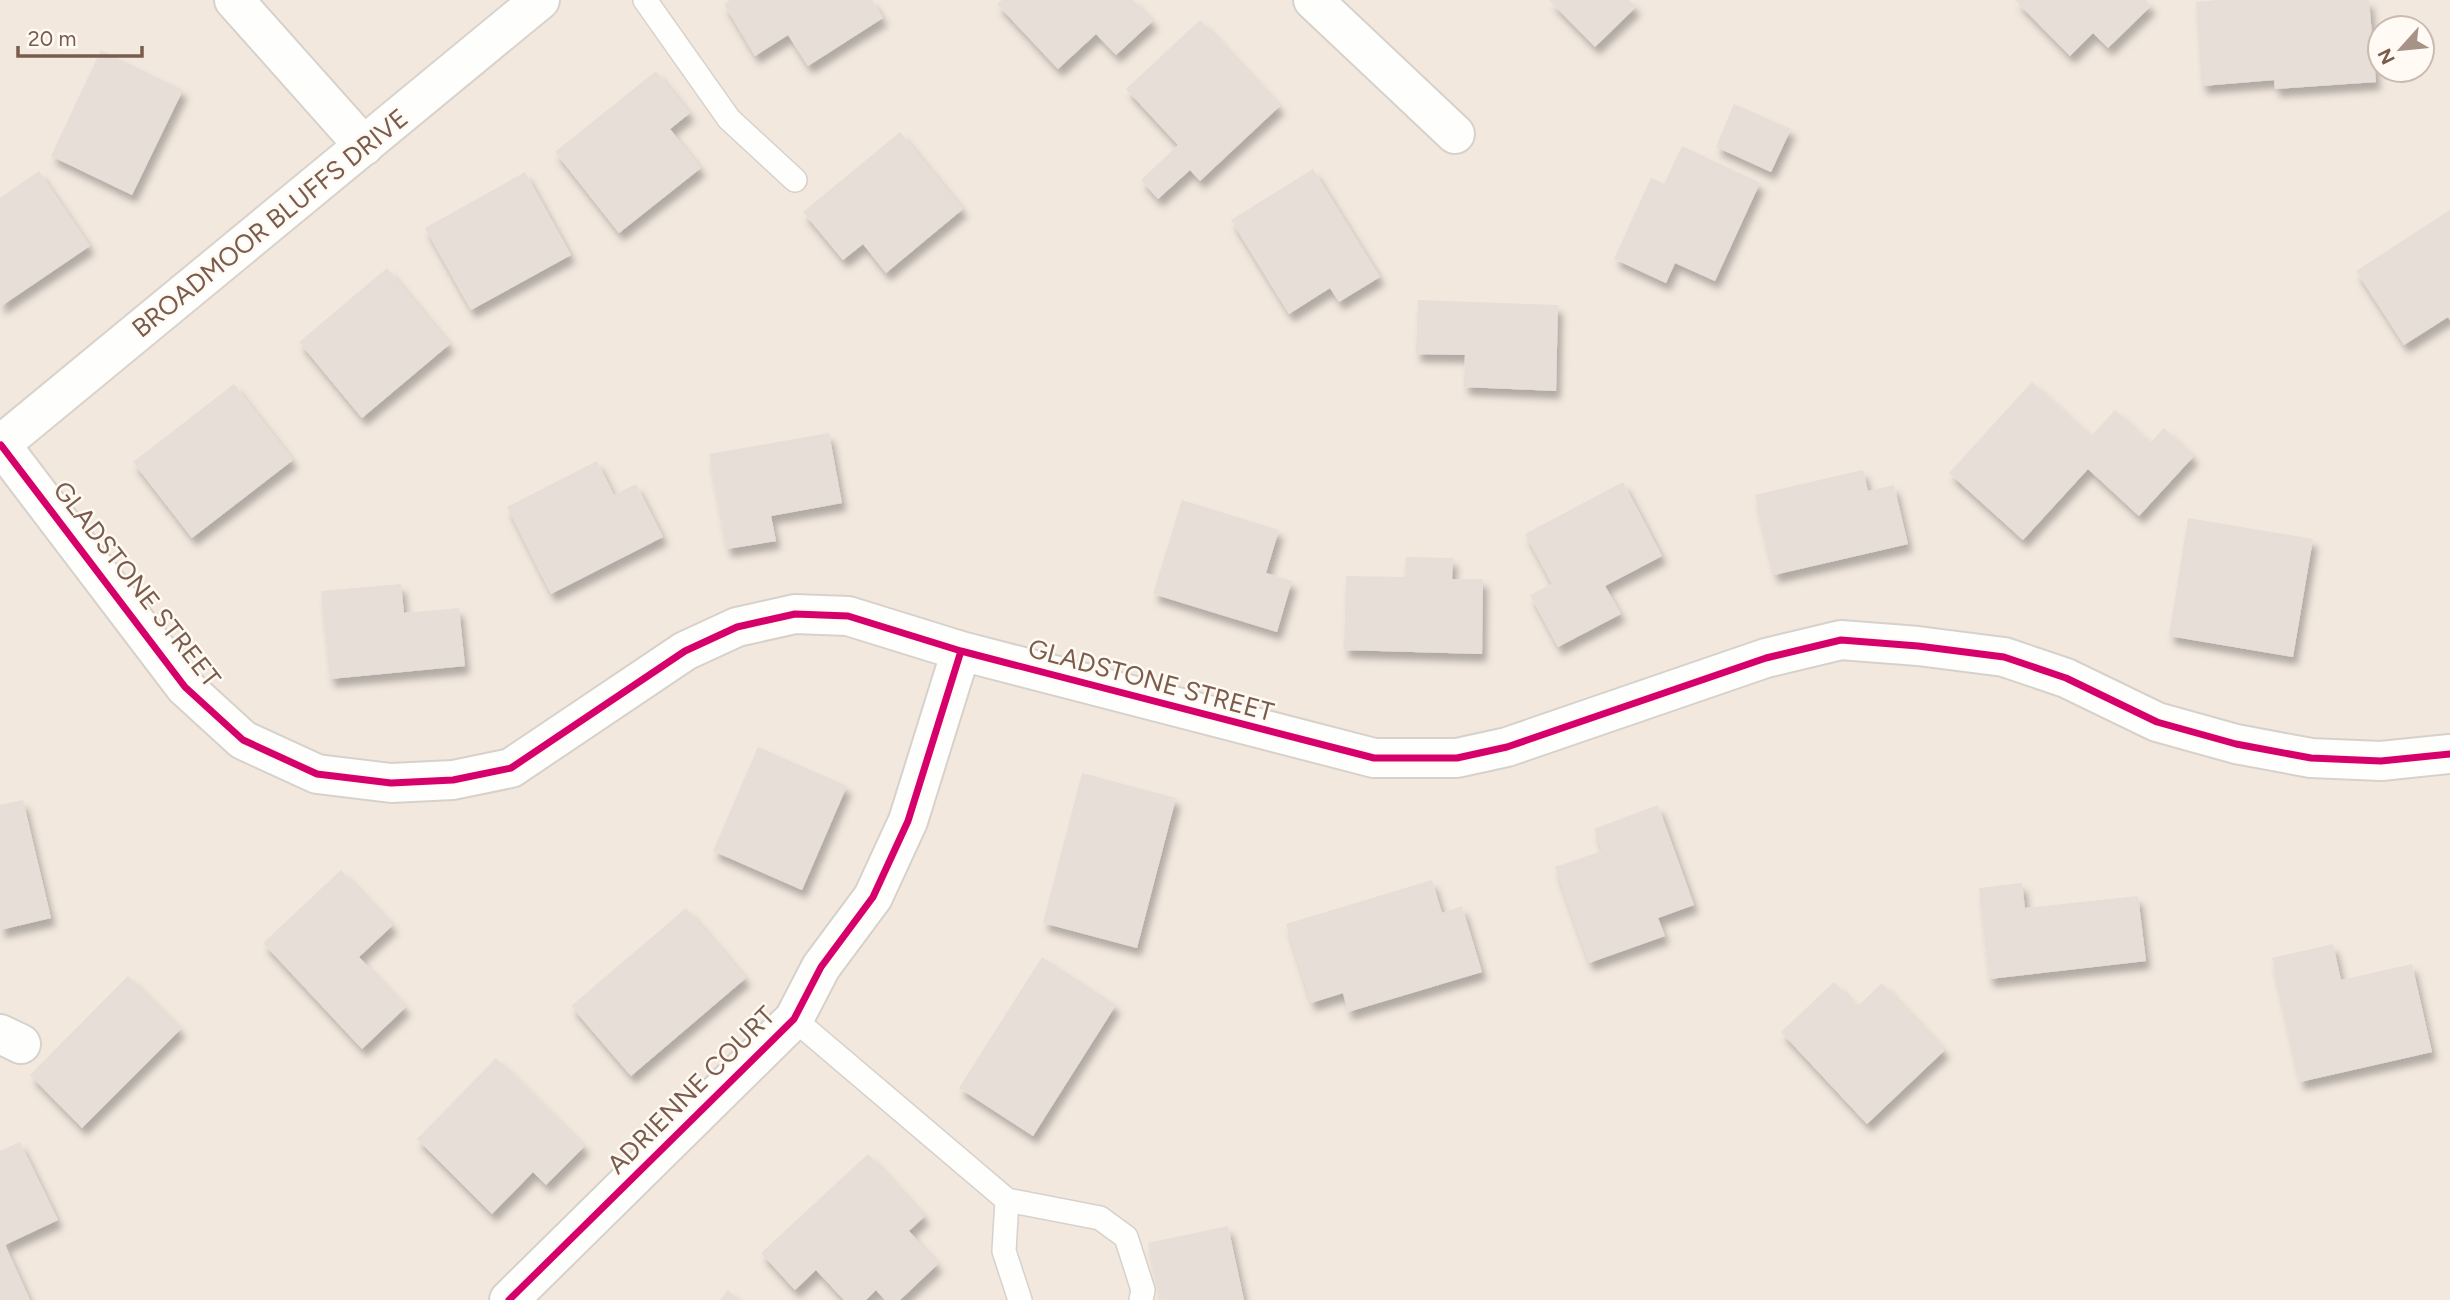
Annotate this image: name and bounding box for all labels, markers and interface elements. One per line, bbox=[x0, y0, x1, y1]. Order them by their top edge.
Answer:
scale bar bbox=[18, 14, 142, 58]
north arrow bbox=[2366, 14, 2436, 84]
text: 20 m bbox=[28, 26, 76, 51]
text: N bbox=[2373, 45, 2400, 68]
street label: BROADMOOR BLUFFS DRIVE bbox=[126, 102, 414, 344]
street label: GLADSTONE STREET bbox=[47, 474, 228, 694]
street label: GLADSTONE STREET bbox=[1025, 632, 1278, 728]
street label: ADRIENNE COURT bbox=[600, 999, 782, 1181]

